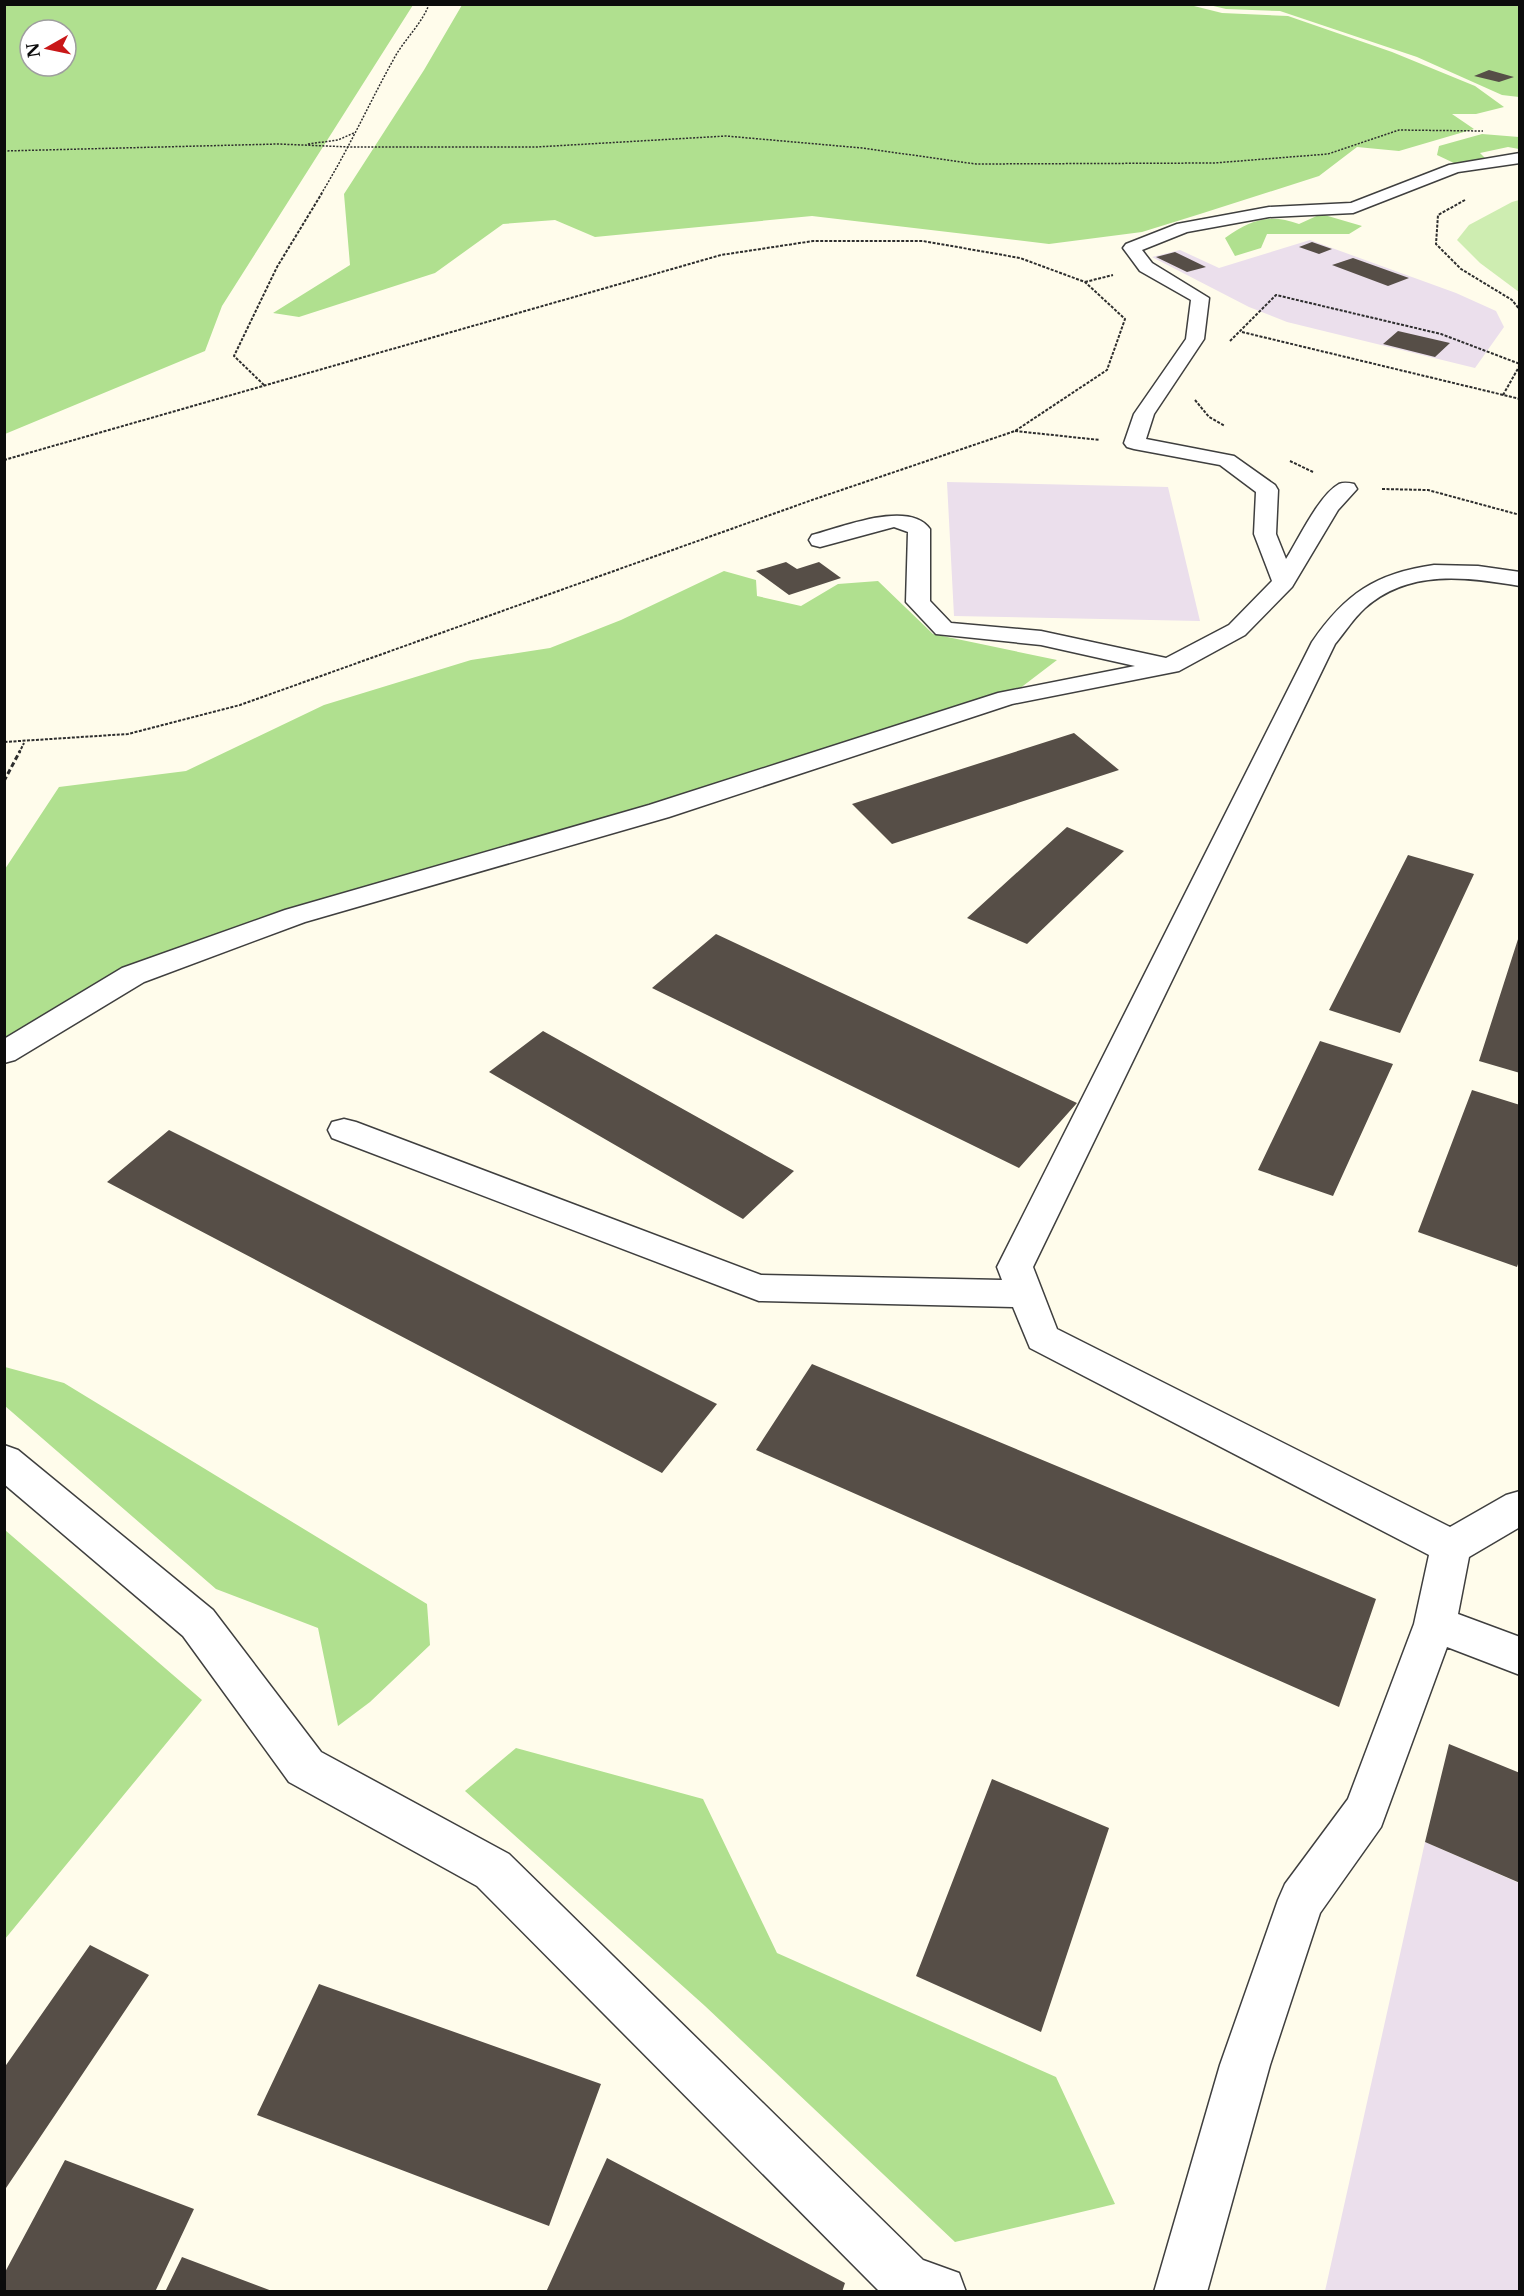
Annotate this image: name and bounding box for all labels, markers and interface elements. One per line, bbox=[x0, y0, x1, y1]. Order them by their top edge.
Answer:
north arrow bbox=[18, 18, 78, 78]
text: N bbox=[22, 41, 44, 59]

